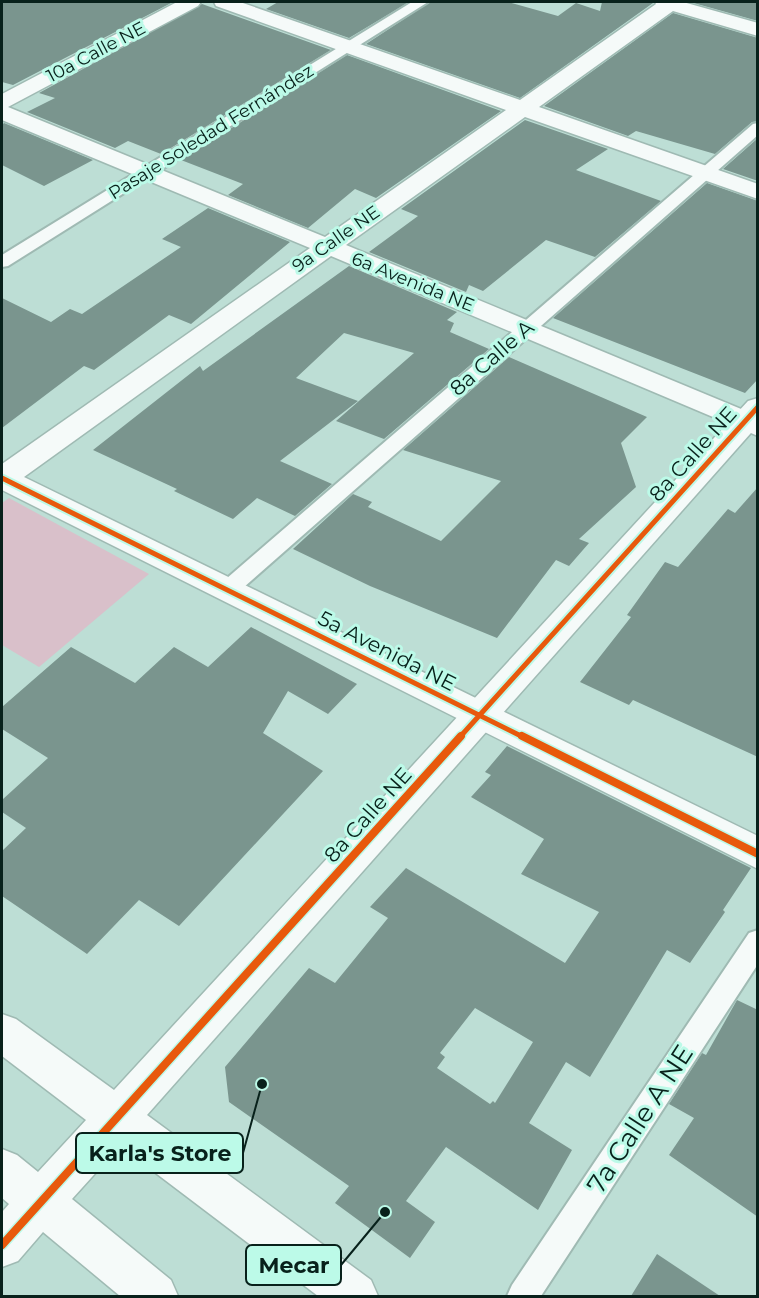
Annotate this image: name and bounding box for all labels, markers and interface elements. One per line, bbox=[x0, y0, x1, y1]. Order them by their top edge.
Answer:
street label: 10a Calle NE bbox=[43, 17, 149, 87]
street label: Pasaje Soledad Fernández bbox=[105, 60, 317, 204]
street label: 9a Calle NE bbox=[288, 201, 384, 277]
street label: 6a Avenida NE bbox=[348, 247, 478, 317]
street label: 8a Calle A bbox=[445, 314, 539, 401]
street label: 8a Calle NE bbox=[644, 401, 742, 506]
street label: 5a Avenida NE bbox=[314, 605, 460, 696]
street label: 8a Calle NE bbox=[319, 762, 417, 867]
street label: 7a Calle A NE bbox=[580, 1039, 700, 1199]
callout: Karla's Store bbox=[76, 1133, 243, 1173]
text: Karla's Store bbox=[89, 1140, 232, 1167]
callout: Mecar bbox=[246, 1245, 341, 1285]
text: Mecar bbox=[259, 1252, 329, 1279]

